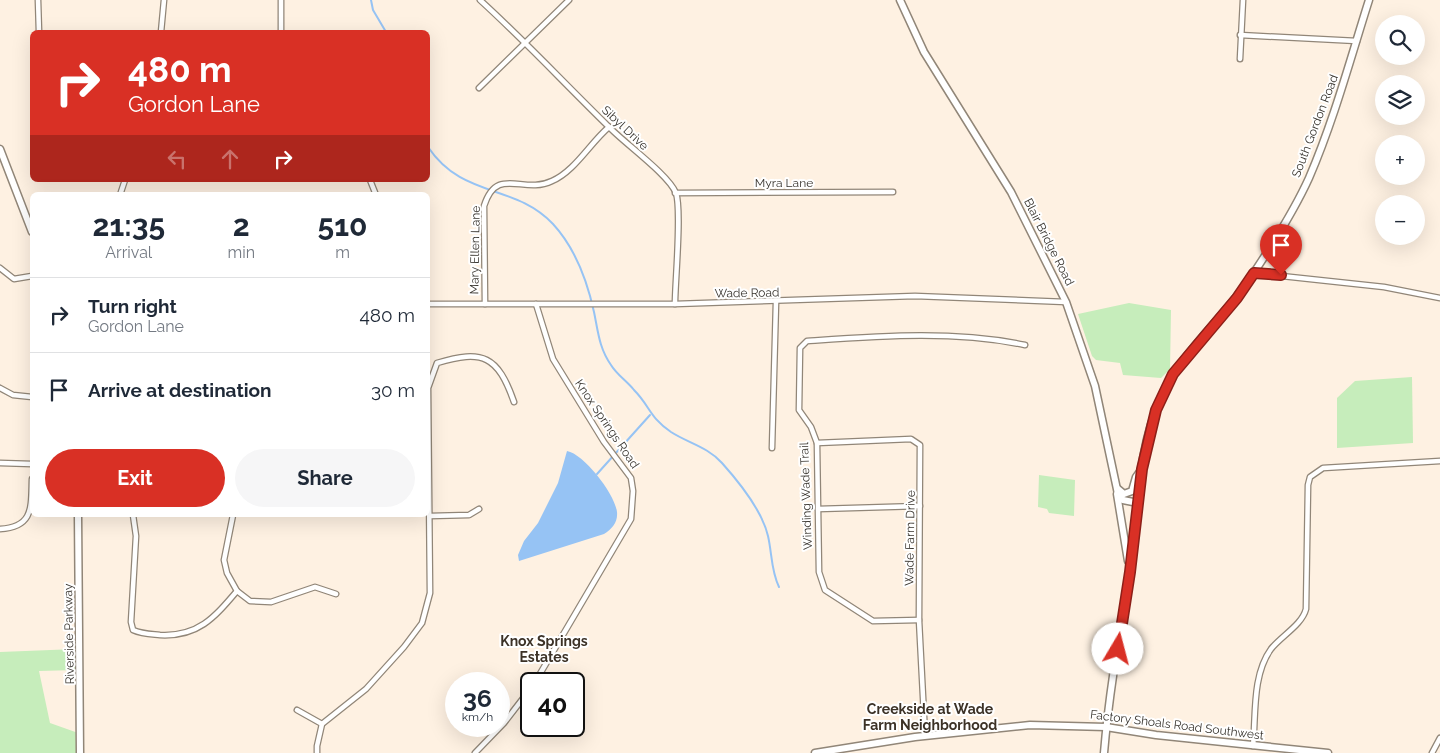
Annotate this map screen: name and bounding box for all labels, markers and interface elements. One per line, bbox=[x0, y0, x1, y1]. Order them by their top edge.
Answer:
map controls bbox=[1375, 15, 1425, 245]
button: search bbox=[1375, 15, 1425, 65]
text: 480 m bbox=[128, 49, 232, 90]
icon: right bbox=[45, 50, 110, 115]
street label: South Gordon Road bbox=[1289, 73, 1341, 179]
button: layers bbox=[1375, 75, 1425, 125]
text: Gordon Lane bbox=[128, 91, 260, 117]
street label: Sibyl Drive bbox=[599, 103, 651, 153]
button: + bbox=[1375, 135, 1425, 185]
icon: left bbox=[163, 145, 191, 173]
icon: ahead bbox=[216, 145, 244, 173]
icon: right bbox=[269, 145, 297, 173]
street label: Myra Lane bbox=[755, 176, 813, 190]
button: − bbox=[1375, 195, 1425, 245]
street label: Blair Bridge Road bbox=[1021, 196, 1077, 288]
street label: Mary Ellen Lane bbox=[467, 205, 483, 295]
text: 21:35 bbox=[93, 208, 165, 243]
text: 2 bbox=[233, 208, 250, 243]
text: 510 bbox=[318, 208, 367, 243]
pin bbox=[1260, 224, 1302, 275]
icon: arrive bbox=[1267, 231, 1295, 259]
text: Arrival bbox=[105, 243, 152, 262]
text: min bbox=[228, 243, 255, 262]
text: m bbox=[335, 243, 350, 262]
street label: Wade Road bbox=[714, 285, 780, 301]
text: Turn right bbox=[88, 295, 177, 317]
icon: right bbox=[45, 301, 73, 329]
text: 480 m bbox=[359, 304, 415, 326]
text: Gordon Lane bbox=[88, 317, 184, 336]
icon: arrive bbox=[45, 376, 73, 404]
street label: Knox Springs Road bbox=[572, 377, 642, 471]
text: Arrive at destination bbox=[88, 379, 272, 401]
text: 30 m bbox=[371, 379, 415, 401]
street label: Winding Wade Trail bbox=[797, 441, 815, 550]
button: Exit bbox=[45, 449, 225, 507]
button: Share bbox=[235, 449, 415, 507]
street label: Wade Farm Drive bbox=[902, 490, 918, 586]
street label: Riverside Parkway bbox=[61, 583, 77, 685]
position arrow bbox=[1091, 622, 1143, 674]
district label: Knox Springs Estates bbox=[500, 633, 588, 665]
speed limit sign: 40 bbox=[520, 672, 585, 737]
text: 36 bbox=[463, 683, 492, 713]
district label: Creekside at Wade Farm Neighborhood bbox=[863, 701, 997, 733]
street label: Factory Shoals Road Southwest bbox=[1089, 707, 1265, 743]
text: km/h bbox=[462, 710, 493, 724]

